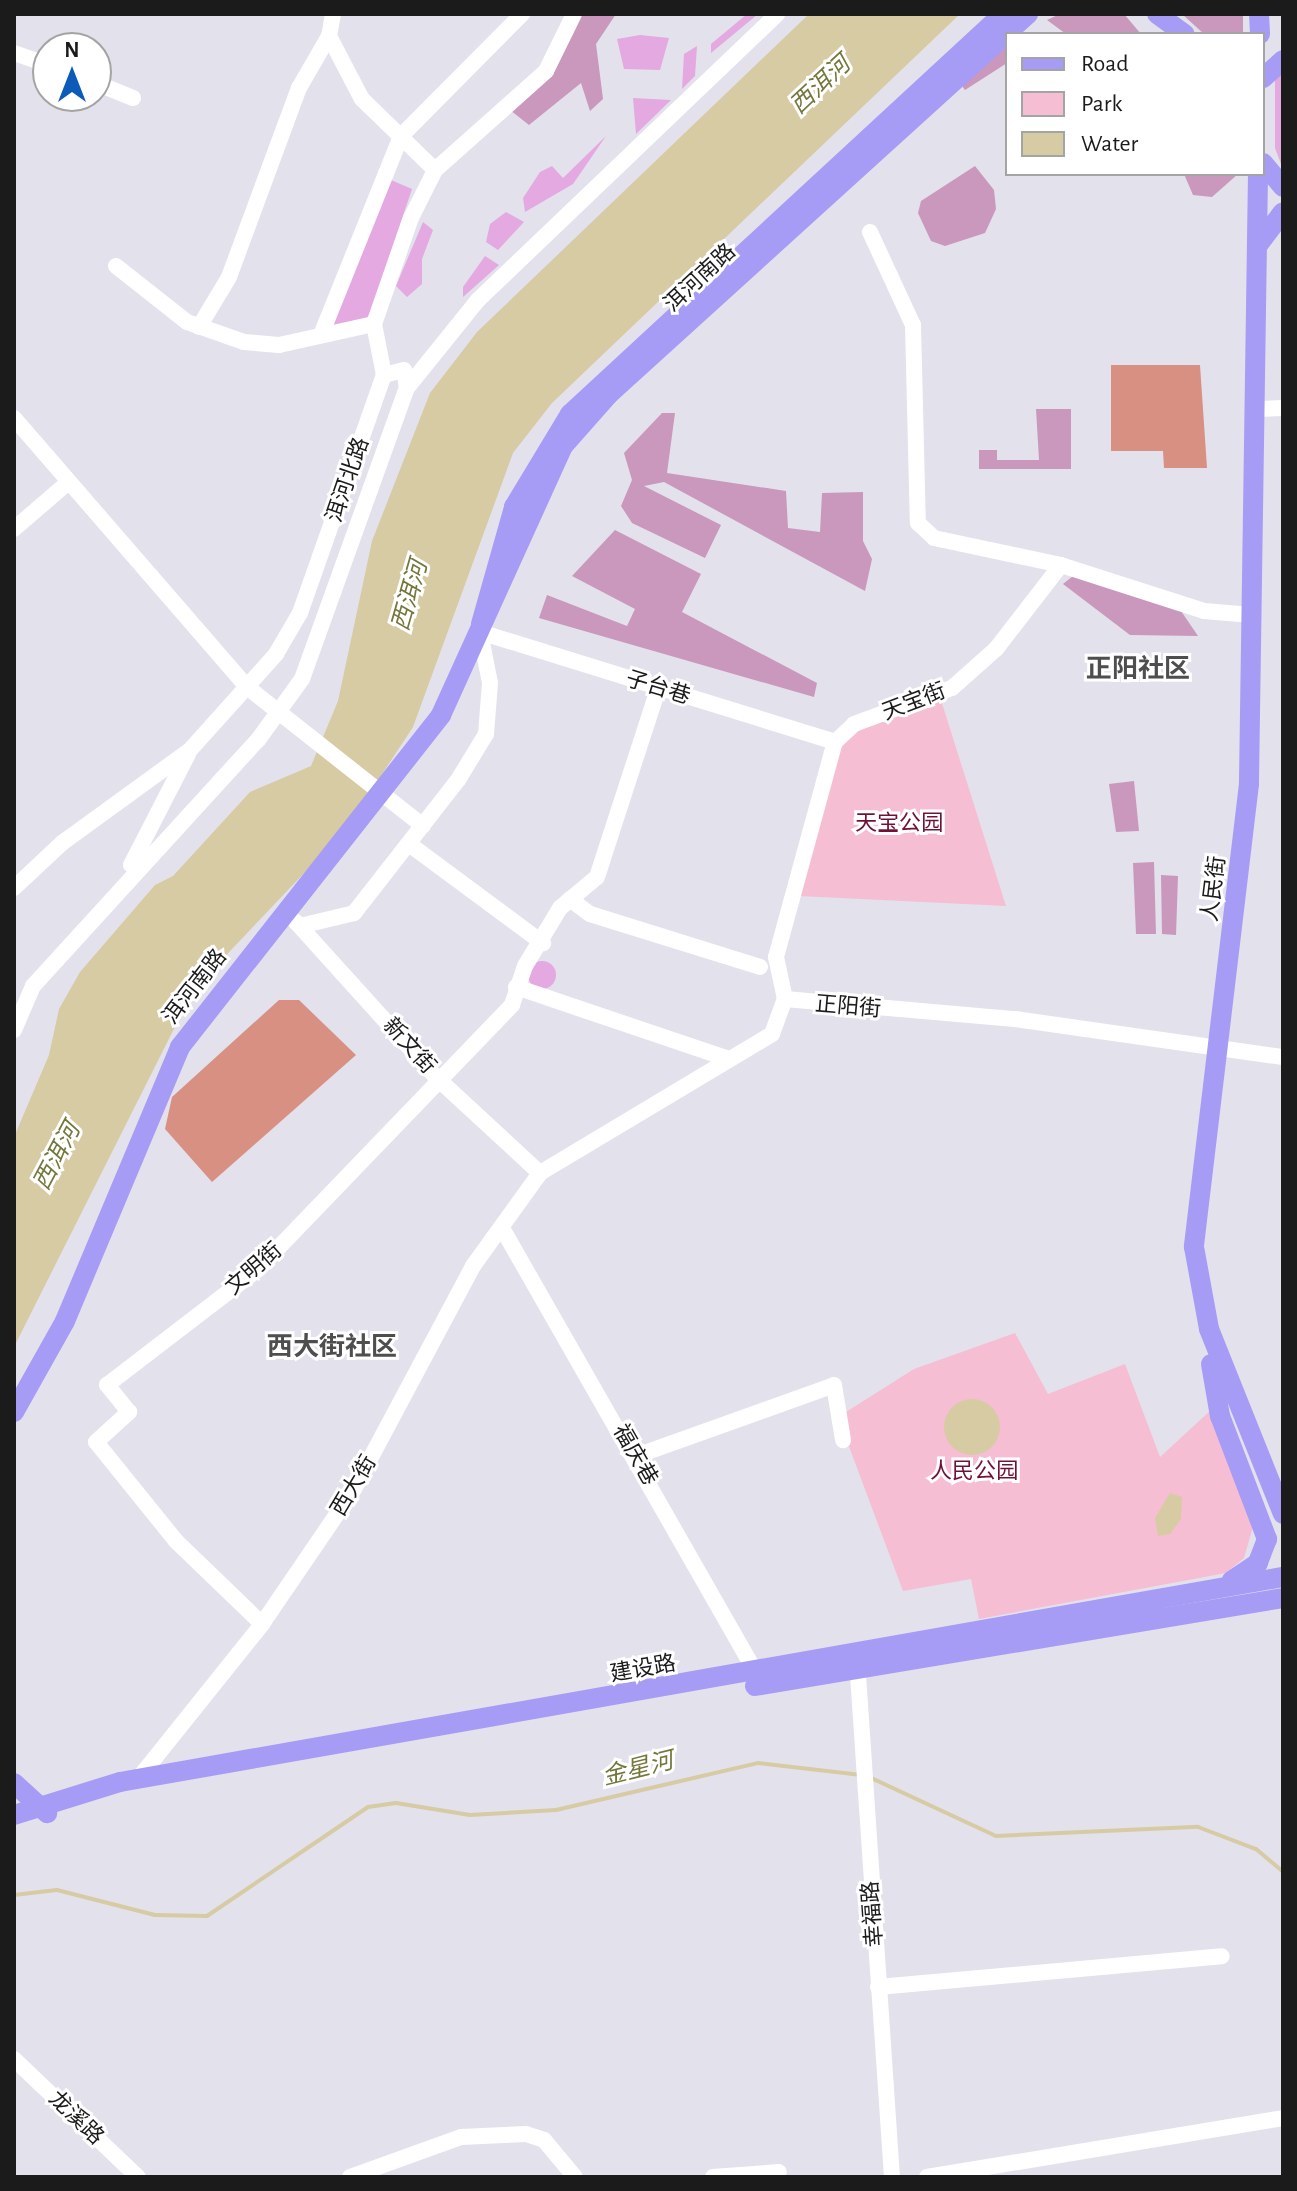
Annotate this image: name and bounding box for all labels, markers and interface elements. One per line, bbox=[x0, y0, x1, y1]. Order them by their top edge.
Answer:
north arrow bbox=[32, 32, 112, 112]
legend bbox=[1005, 32, 1265, 176]
text: N bbox=[64, 39, 80, 61]
water label: 西洱河 bbox=[785, 51, 857, 121]
text: Road bbox=[1081, 52, 1129, 76]
text: Park bbox=[1081, 92, 1122, 116]
text: Water bbox=[1081, 132, 1138, 156]
street label: 洱河南路 bbox=[659, 238, 741, 318]
street label: 洱河北路 bbox=[321, 434, 375, 526]
water label: 西洱河 bbox=[387, 557, 435, 635]
district label: 正阳社区 bbox=[1086, 654, 1190, 686]
street label: 子台巷 bbox=[623, 666, 693, 710]
street label: 天宝街 bbox=[878, 678, 950, 726]
park label: 天宝公园 bbox=[855, 811, 943, 837]
street label: 人民街 bbox=[1197, 855, 1231, 923]
street label: 洱河南路 bbox=[158, 944, 232, 1030]
street label: 正阳街 bbox=[814, 991, 882, 1023]
street label: 新文街 bbox=[377, 1013, 441, 1079]
water label: 西洱河 bbox=[28, 1118, 88, 1196]
street label: 文明街 bbox=[220, 1237, 288, 1301]
district label: 西大街社区 bbox=[267, 1332, 397, 1364]
street label: 福庆巷 bbox=[607, 1420, 663, 1490]
street label: 西大街 bbox=[326, 1451, 382, 1521]
park label: 人民公园 bbox=[930, 1459, 1018, 1485]
street label: 建设路 bbox=[608, 1650, 678, 1688]
water label: 金星河 bbox=[600, 1747, 676, 1793]
street label: 幸福路 bbox=[858, 1880, 888, 1948]
street label: 龙溪路 bbox=[43, 2086, 109, 2150]

